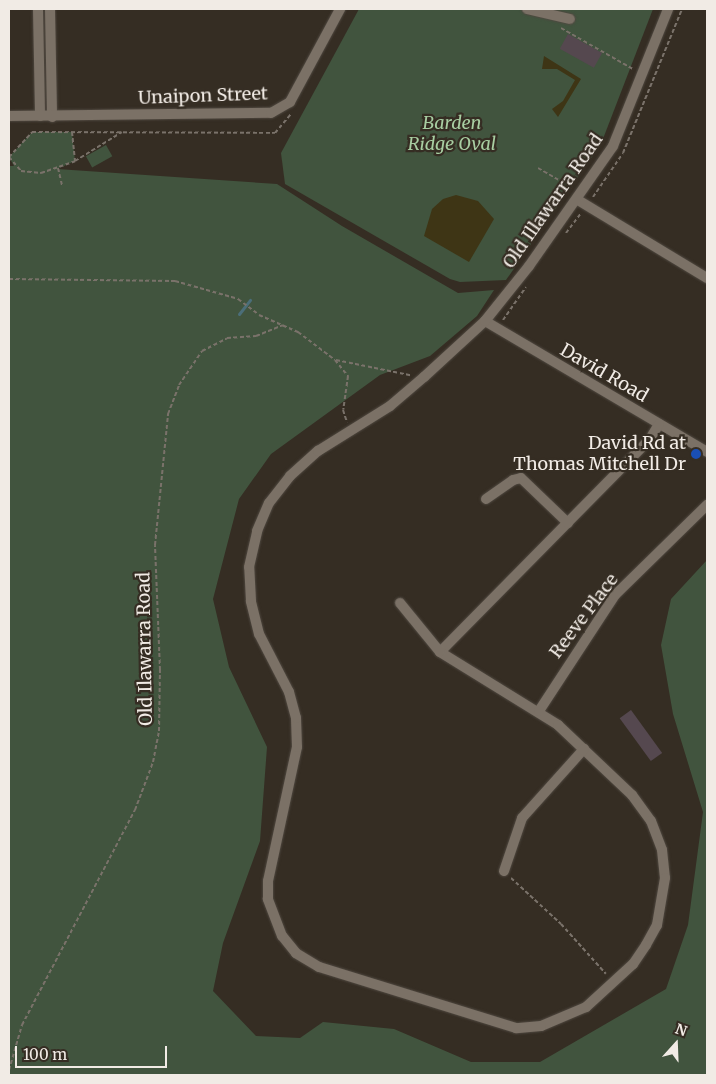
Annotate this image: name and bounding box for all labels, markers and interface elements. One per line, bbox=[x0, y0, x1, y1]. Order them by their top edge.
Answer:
street label: Unaipon Street bbox=[138, 83, 268, 109]
park label: Barden Ridge Oval bbox=[408, 113, 496, 156]
street label: Old Illawarra Road bbox=[498, 130, 608, 272]
street label: David Road bbox=[556, 339, 652, 407]
place label: David Rd at Thomas Mitchell Dr bbox=[513, 433, 686, 476]
marker: David Rd at Thomas Mitchell Dr bbox=[690, 448, 702, 460]
street label: Reeve Place bbox=[545, 569, 623, 663]
street label: Old Ilawarra Road bbox=[133, 572, 157, 726]
north arrow bbox=[651, 1019, 701, 1069]
text: N bbox=[673, 1020, 689, 1040]
scale bar bbox=[18, 1036, 170, 1068]
text: 100 m bbox=[23, 1045, 67, 1064]

